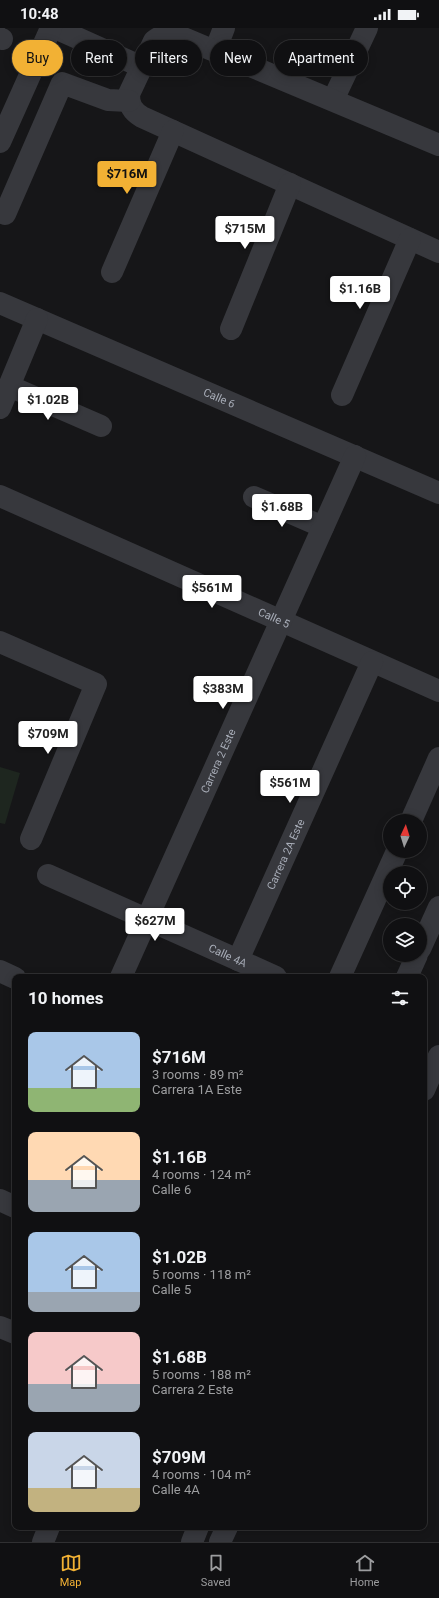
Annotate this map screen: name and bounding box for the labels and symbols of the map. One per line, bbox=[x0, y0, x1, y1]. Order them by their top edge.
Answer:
pin: $716M bbox=[99, 161, 155, 195]
pin: $715M bbox=[217, 216, 273, 250]
pin: $1.16B bbox=[327, 276, 393, 310]
street label: Calle 6 bbox=[201, 386, 237, 411]
pin: $1.02B bbox=[15, 387, 81, 421]
pin: $1.68B bbox=[249, 494, 315, 528]
pin: $561M bbox=[184, 575, 240, 609]
street label: Calle 5 bbox=[256, 606, 292, 631]
pin: $383M bbox=[195, 676, 251, 710]
pin: $709M bbox=[20, 721, 76, 755]
street label: Carrera 2 Este bbox=[199, 727, 239, 795]
pin: $561M bbox=[262, 770, 318, 804]
north arrow bbox=[383, 814, 427, 858]
street label: Carrera 2A Este bbox=[264, 817, 308, 892]
pin: $627M bbox=[127, 908, 183, 942]
street label: Calle 4A bbox=[206, 942, 249, 970]

